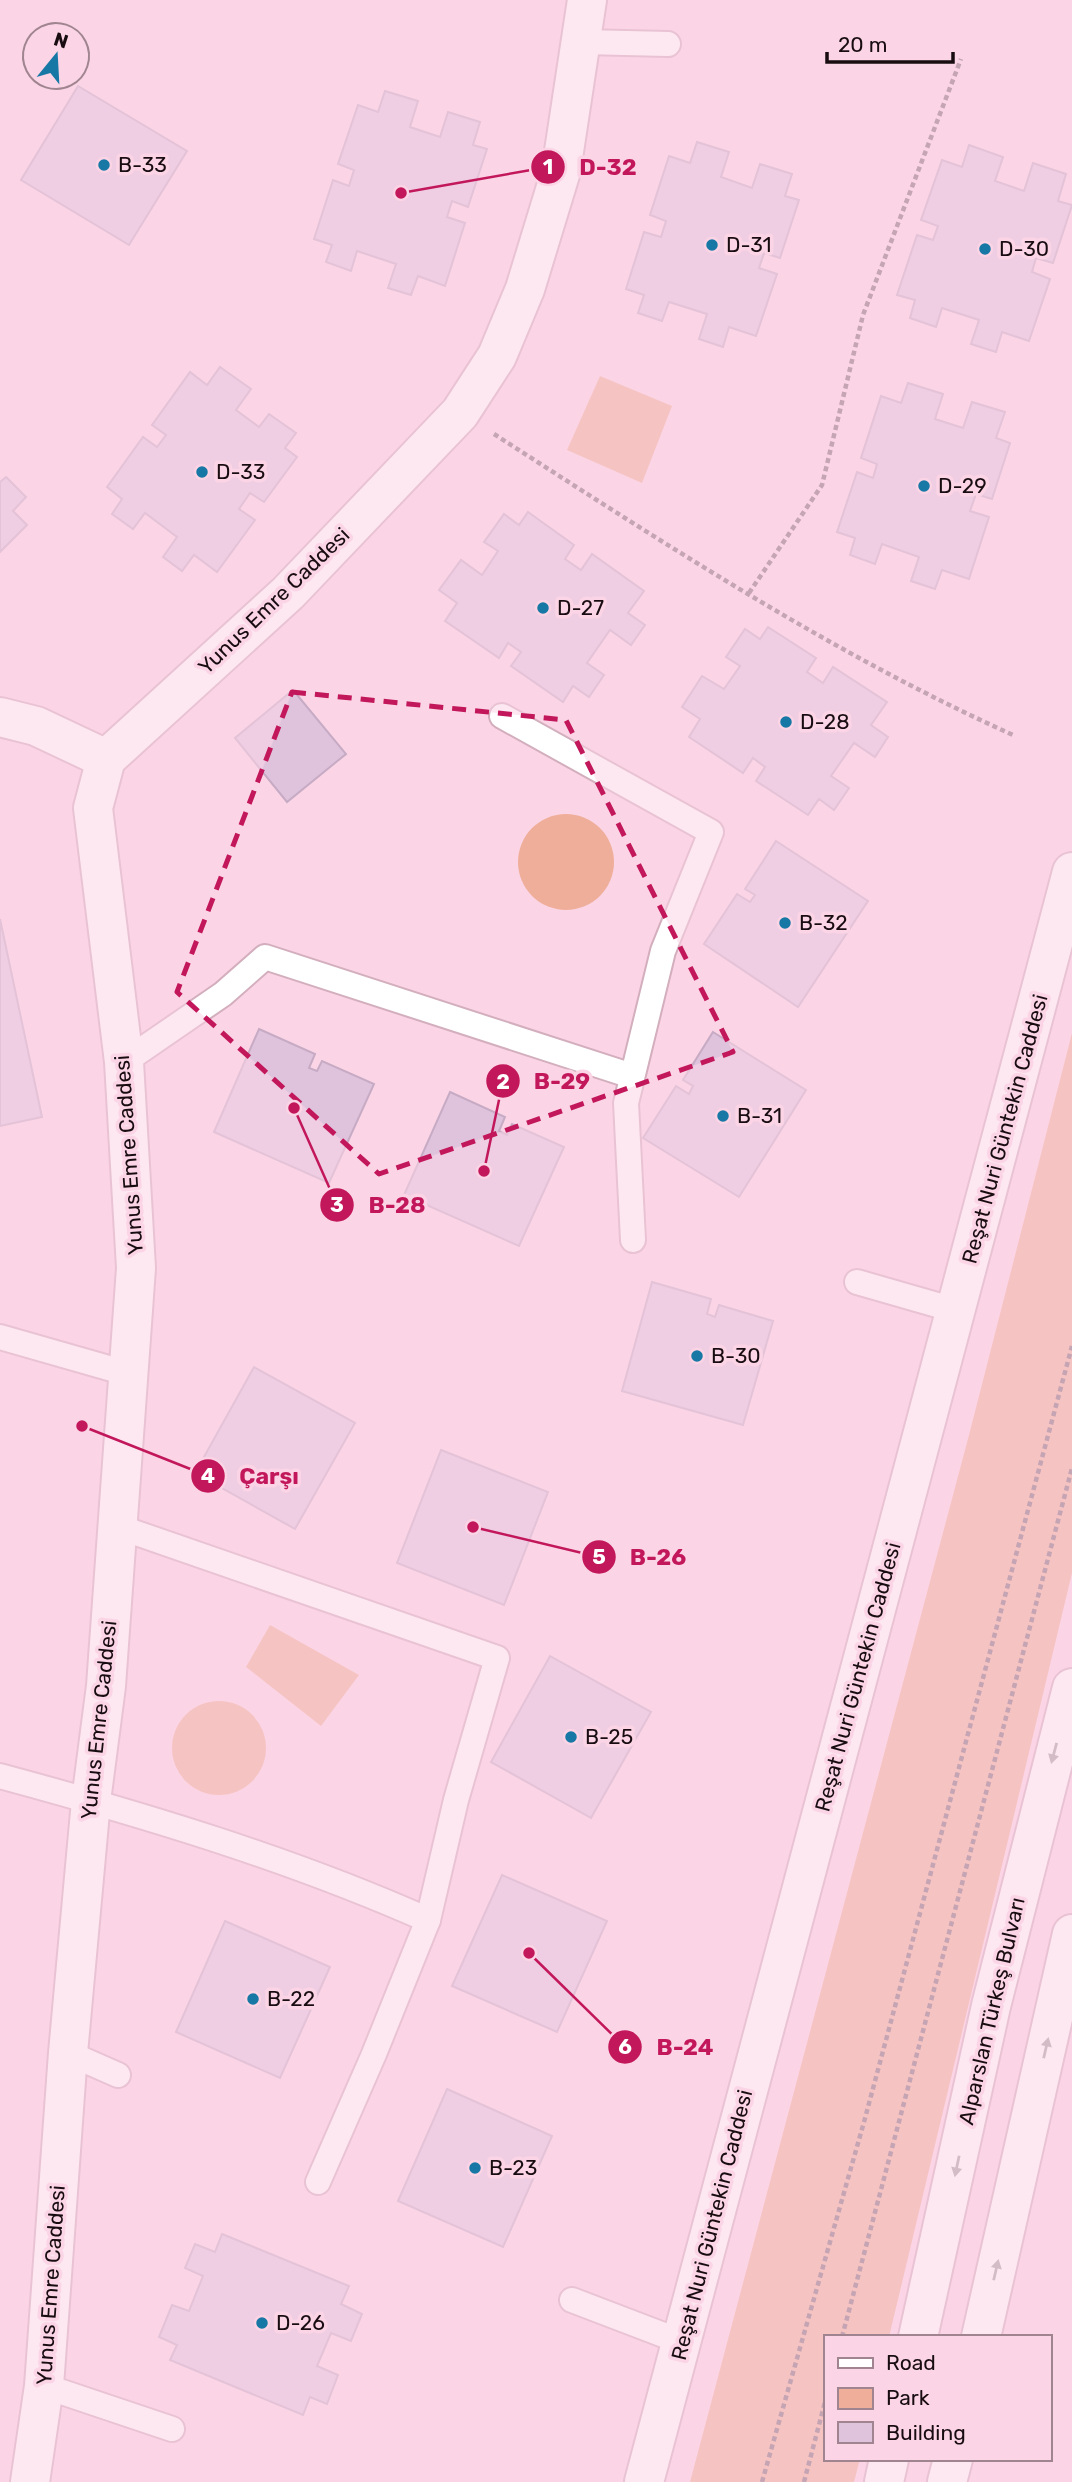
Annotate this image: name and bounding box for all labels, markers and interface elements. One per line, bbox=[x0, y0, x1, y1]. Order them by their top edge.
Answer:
north arrow bbox=[21, 21, 91, 91]
scale bar bbox=[827, 21, 953, 65]
text: N bbox=[51, 27, 71, 53]
text: 20 m bbox=[838, 32, 887, 57]
callout: D-32 bbox=[531, 145, 651, 189]
place label: B-33 bbox=[118, 152, 167, 177]
text: D-32 bbox=[579, 153, 637, 181]
text: 1 bbox=[543, 154, 553, 179]
marker: B-33 bbox=[96, 157, 112, 173]
place label: D-31 bbox=[726, 232, 771, 257]
place label: D-30 bbox=[999, 236, 1049, 261]
marker: D-31 bbox=[704, 237, 720, 253]
marker: D-30 bbox=[977, 241, 993, 257]
place label: D-33 bbox=[216, 459, 265, 484]
marker: D-33 bbox=[194, 464, 210, 480]
place label: D-29 bbox=[938, 473, 987, 498]
marker: D-29 bbox=[916, 478, 932, 494]
street label: Yunus Emre Caddesi bbox=[193, 522, 354, 679]
place label: D-27 bbox=[557, 595, 604, 620]
marker: D-27 bbox=[535, 600, 551, 616]
place label: D-28 bbox=[800, 709, 850, 734]
marker: D-28 bbox=[778, 714, 794, 730]
place label: B-32 bbox=[799, 910, 848, 935]
marker: B-32 bbox=[777, 915, 793, 931]
street label: Reşat Nuri Güntekin Caddesi bbox=[956, 991, 1053, 1266]
street label: Yunus Emre Caddesi bbox=[109, 1054, 148, 1256]
callout: B-29 bbox=[485, 1059, 604, 1103]
text: B-29 bbox=[534, 1067, 590, 1095]
text: 2 bbox=[496, 1069, 510, 1094]
place label: B-31 bbox=[737, 1103, 782, 1128]
marker: B-31 bbox=[715, 1108, 731, 1124]
callout: B-28 bbox=[319, 1183, 439, 1227]
text: B-28 bbox=[368, 1191, 426, 1219]
text: 3 bbox=[330, 1192, 344, 1217]
place label: B-30 bbox=[711, 1343, 761, 1368]
marker: B-30 bbox=[689, 1348, 705, 1364]
callout: Çarşı bbox=[190, 1454, 313, 1498]
text: Çarşı bbox=[239, 1462, 299, 1490]
text: 4 bbox=[201, 1463, 215, 1488]
callout: B-26 bbox=[581, 1535, 701, 1579]
street label: Reşat Nuri Güntekin Caddesi bbox=[809, 1539, 906, 1814]
text: B-26 bbox=[630, 1543, 686, 1571]
text: 5 bbox=[592, 1544, 606, 1569]
street label: Yunus Emre Caddesi bbox=[76, 1619, 121, 1821]
place label: B-25 bbox=[585, 1724, 633, 1749]
marker: B-25 bbox=[563, 1729, 579, 1745]
one-way arrow bbox=[1048, 1743, 1059, 1765]
street label: Alparslan Türkeş Bulvarı bbox=[953, 1895, 1030, 2127]
place label: B-22 bbox=[267, 1986, 315, 2011]
marker: B-22 bbox=[245, 1991, 261, 2007]
callout: B-24 bbox=[607, 2025, 727, 2069]
text: B-24 bbox=[656, 2033, 714, 2061]
text: 6 bbox=[618, 2034, 632, 2059]
one-way arrow bbox=[1040, 2037, 1051, 2059]
street label: Reşat Nuri Güntekin Caddesi bbox=[666, 2087, 757, 2363]
place label: B-23 bbox=[489, 2155, 537, 2180]
one-way arrow bbox=[952, 2155, 963, 2177]
marker: B-23 bbox=[467, 2160, 483, 2176]
street label: Yunus Emre Caddesi bbox=[31, 2184, 70, 2386]
one-way arrow bbox=[991, 2259, 1002, 2281]
place label: D-26 bbox=[276, 2310, 325, 2335]
marker: D-26 bbox=[254, 2315, 270, 2331]
legend bbox=[824, 2335, 1051, 2461]
text: Road bbox=[886, 2350, 936, 2375]
text: Park bbox=[886, 2385, 930, 2410]
text: Building bbox=[886, 2420, 966, 2445]

